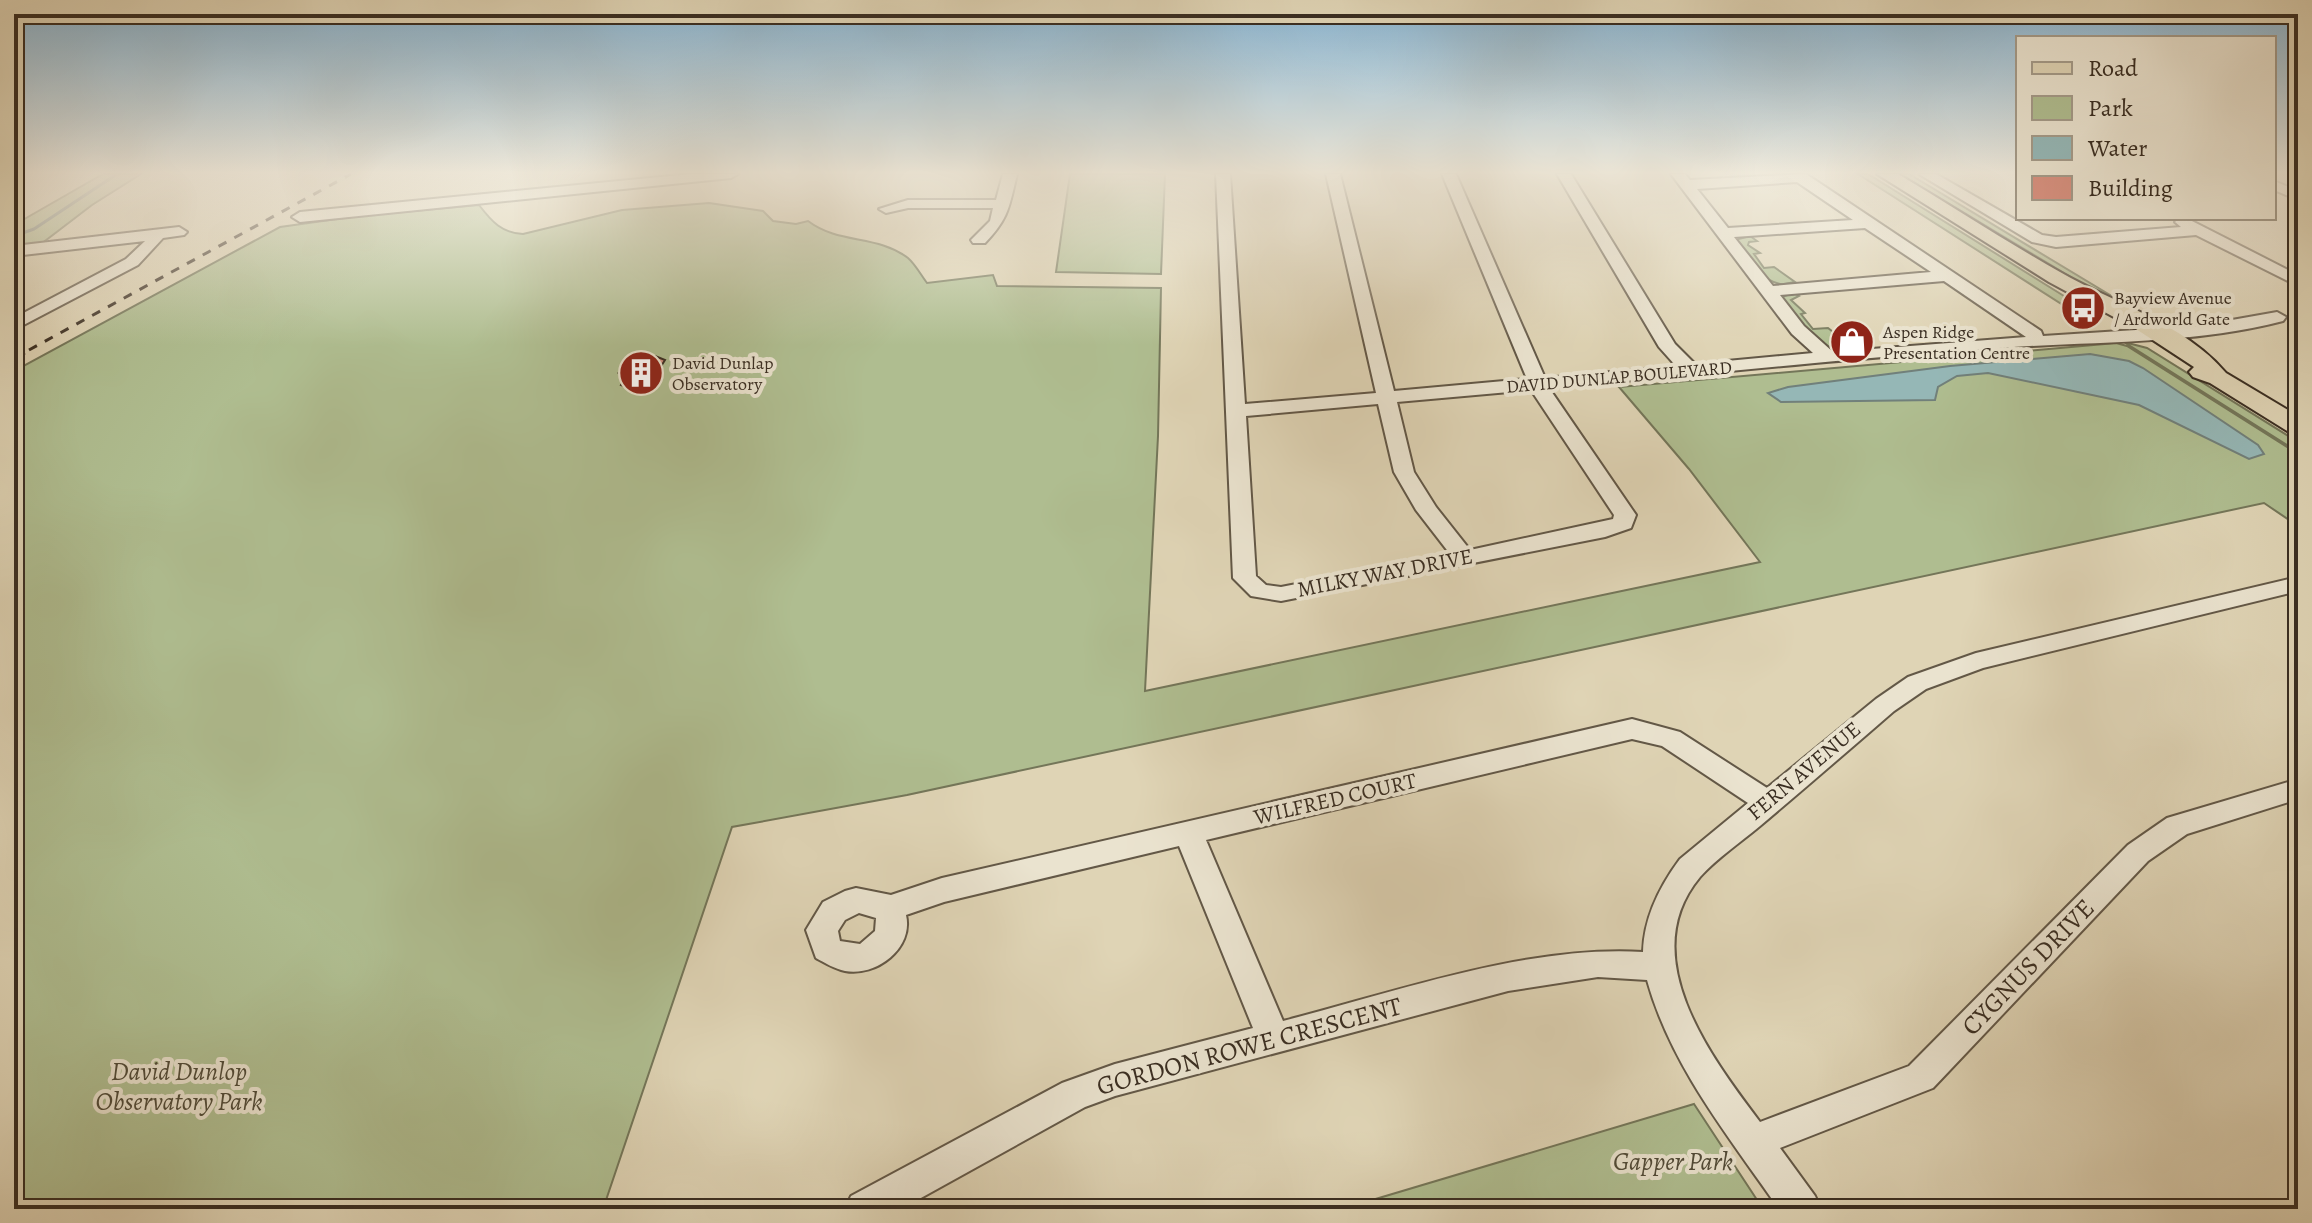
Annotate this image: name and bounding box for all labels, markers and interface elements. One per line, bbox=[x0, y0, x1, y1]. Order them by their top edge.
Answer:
legend bbox=[2016, 36, 2276, 220]
text: Road bbox=[2088, 52, 2138, 84]
text: Park bbox=[2088, 92, 2133, 124]
text: Water bbox=[2087, 132, 2148, 164]
text: Building bbox=[2088, 172, 2173, 204]
bus stop icon: Bayview Avenue / Ardworld Gate bbox=[2059, 284, 2107, 332]
place label: Bayview Avenue / Ardworld Gate bbox=[2114, 286, 2232, 331]
shop icon: Aspen Ridge Presentation Centre bbox=[1828, 318, 1876, 366]
place label: Aspen Ridge Presentation Centre bbox=[1882, 320, 2030, 365]
building icon: David Dunlap Observatory bbox=[617, 349, 665, 397]
place label: David Dunlap Observatory bbox=[672, 351, 774, 396]
street label: DAVID DUNLAP BOULEVARD bbox=[1505, 355, 1733, 399]
street label: MILKY WAY DRIVE bbox=[1295, 541, 1475, 605]
street label: FERN AVENUE bbox=[1741, 715, 1867, 827]
street label: WILFRED COURT bbox=[1250, 766, 1419, 832]
street label: CYGNUS DRIVE bbox=[1954, 891, 2102, 1043]
street label: GORDON ROWE CRESCENT bbox=[1093, 988, 1405, 1104]
park label: David Dunlop Observatory Park bbox=[95, 1054, 263, 1119]
park label: Gapper Park bbox=[1613, 1144, 1733, 1179]

